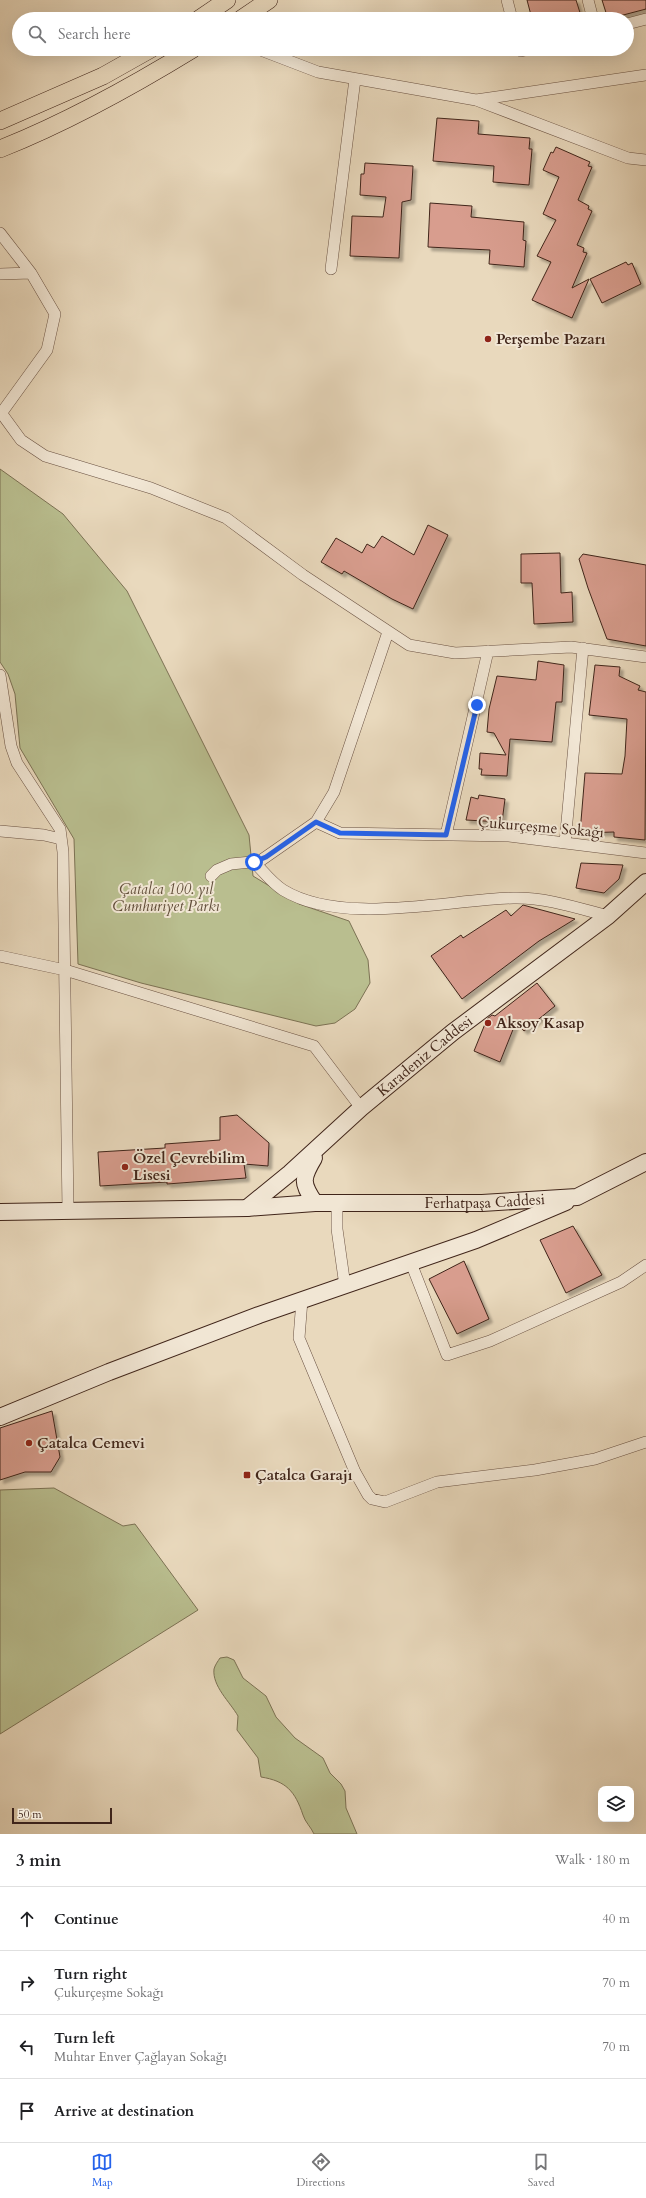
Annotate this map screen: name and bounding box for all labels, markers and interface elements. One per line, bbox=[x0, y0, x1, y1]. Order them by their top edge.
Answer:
search box bbox=[12, 12, 634, 56]
icon: search bbox=[26, 23, 48, 45]
text: Search here bbox=[58, 24, 131, 44]
place label: Perşembe Pazarı bbox=[496, 329, 606, 349]
marker: Perşembe Pazarı bbox=[483, 334, 493, 344]
route end bbox=[468, 696, 486, 714]
street label: Çukurçeşme Sokağı bbox=[477, 812, 605, 842]
route start bbox=[245, 853, 263, 871]
park label: Çatalca 100. yıl Cumhuriyet Parkı bbox=[112, 879, 220, 916]
street label: Karadeniz Caddesi bbox=[373, 1011, 477, 1101]
place label: Aksoy Kasap bbox=[496, 1013, 584, 1033]
marker: Aksoy Kasap bbox=[483, 1018, 493, 1028]
place label: Özel Çevrebilim Lisesi bbox=[133, 1148, 246, 1185]
marker: Özel Çevrebilim Lisesi bbox=[120, 1162, 130, 1172]
street label: Ferhatpaşa Caddesi bbox=[425, 1189, 545, 1213]
place label: Çatalca Cemevi bbox=[37, 1433, 145, 1453]
marker: Çatalca Cemevi bbox=[24, 1438, 34, 1448]
place label: Çatalca Garajı bbox=[255, 1465, 353, 1485]
marker: Çatalca Garajı bbox=[242, 1470, 252, 1480]
map controls bbox=[598, 1786, 634, 1822]
button: layers bbox=[598, 1786, 634, 1822]
scale bar bbox=[12, 1806, 112, 1825]
text: 50 m bbox=[18, 1807, 42, 1822]
text: 3 min bbox=[16, 1849, 61, 1872]
text: Walk · 180 m bbox=[555, 1851, 630, 1869]
icon: ahead bbox=[16, 1908, 38, 1930]
text: Continue bbox=[54, 1909, 119, 1929]
text: 40 m bbox=[602, 1910, 630, 1928]
text: Turn right bbox=[54, 1964, 127, 1984]
icon: right bbox=[16, 1972, 38, 1994]
text: 70 m bbox=[602, 1974, 630, 1992]
text: Çukurçeşme Sokağı bbox=[54, 1984, 164, 2002]
text: Turn left bbox=[54, 2028, 115, 2048]
icon: left bbox=[16, 2036, 38, 2058]
text: 70 m bbox=[602, 2038, 630, 2056]
text: Muhtar Enver Çağlayan Sokağı bbox=[54, 2048, 227, 2066]
icon: arrive bbox=[16, 2100, 38, 2122]
text: Arrive at destination bbox=[54, 2101, 194, 2121]
tab: Map bbox=[91, 2151, 113, 2190]
tab: Directions bbox=[296, 2151, 345, 2190]
tab: Saved bbox=[528, 2151, 555, 2190]

